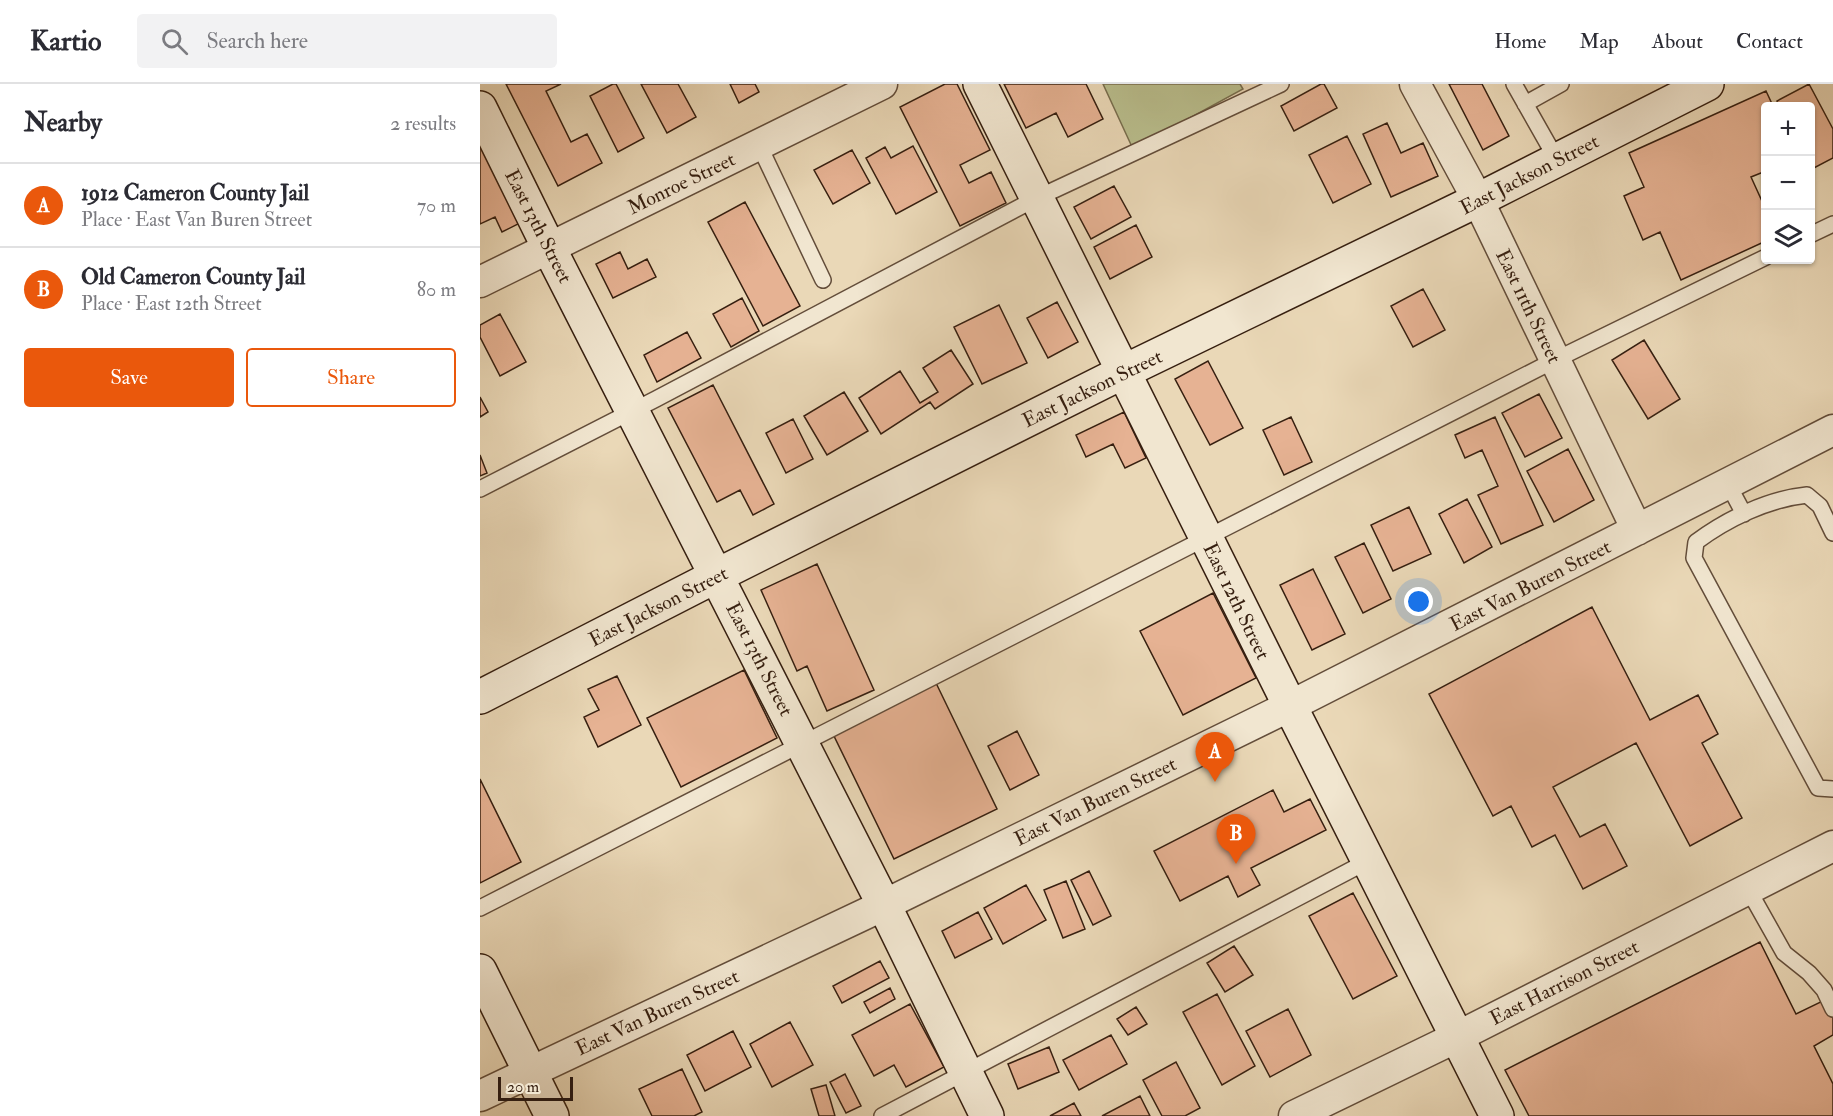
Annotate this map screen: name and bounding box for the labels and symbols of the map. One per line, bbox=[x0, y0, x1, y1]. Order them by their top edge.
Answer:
street label: East Jackson Street bbox=[1456, 128, 1603, 220]
street label: Monroe Street bbox=[623, 146, 740, 220]
street label: East 13th Street bbox=[499, 165, 578, 288]
street label: East 11th Street bbox=[1490, 245, 1567, 368]
street label: East Jackson Street bbox=[1018, 344, 1167, 433]
street label: East Van Buren Street bbox=[1446, 534, 1615, 637]
street label: East 12th Street bbox=[1198, 539, 1276, 664]
street label: East Jackson Street bbox=[585, 560, 732, 652]
your location bbox=[1404, 587, 1433, 616]
street label: East 13th Street bbox=[720, 598, 799, 721]
pin: A bbox=[1196, 732, 1234, 782]
street label: East Van Buren Street bbox=[1010, 751, 1181, 852]
pin: B bbox=[1216, 814, 1256, 864]
street label: East Harrison Street bbox=[1485, 934, 1644, 1031]
street label: East Van Buren Street bbox=[572, 963, 743, 1061]
scale bar bbox=[498, 1074, 573, 1102]

